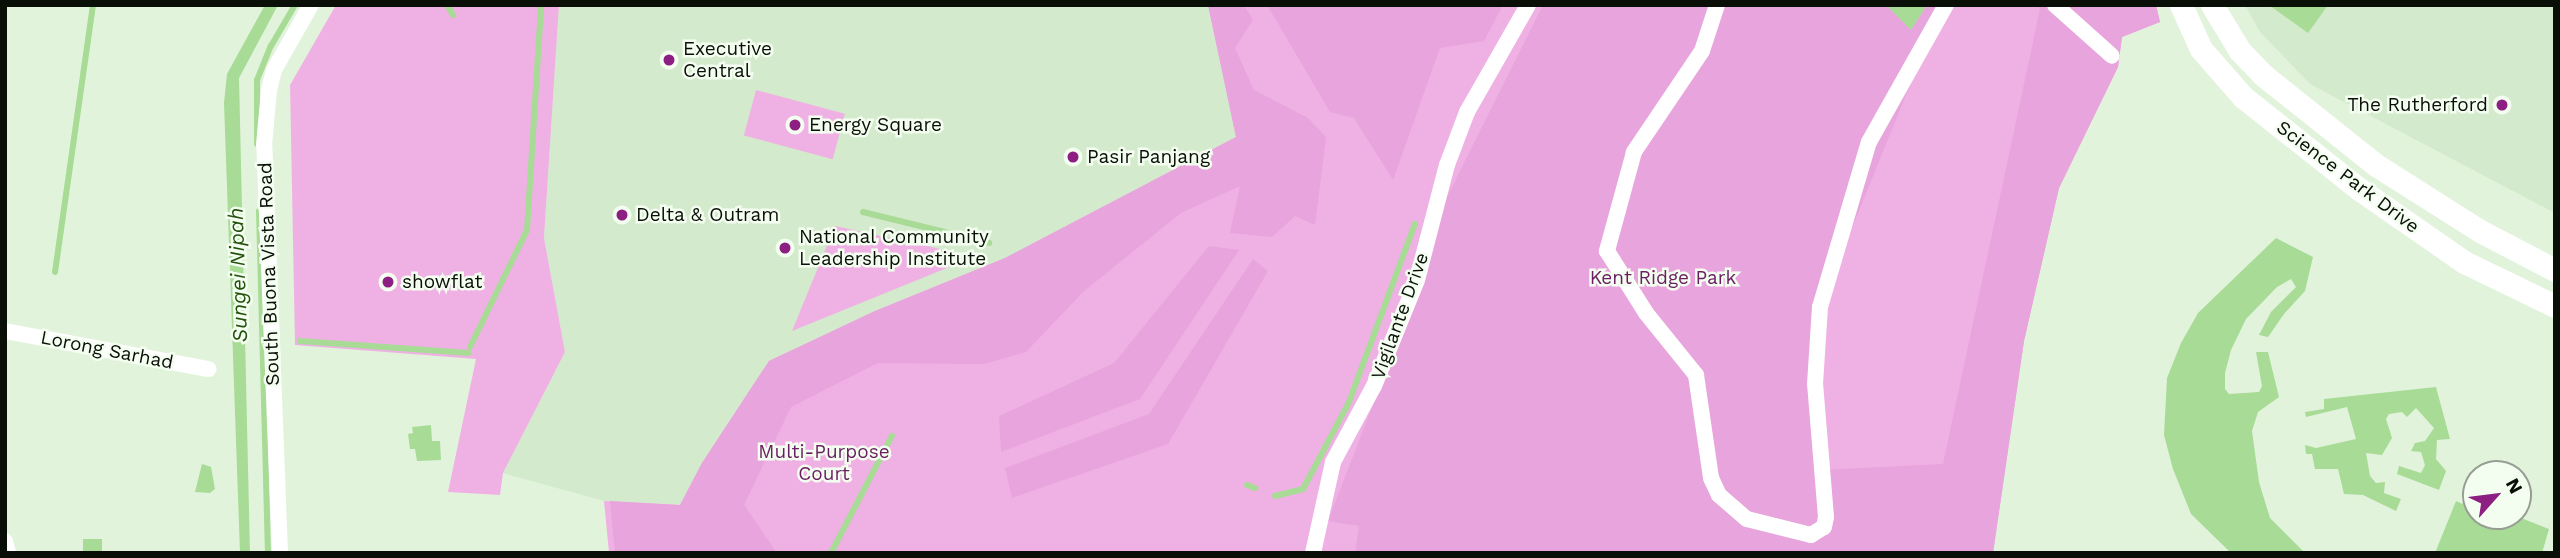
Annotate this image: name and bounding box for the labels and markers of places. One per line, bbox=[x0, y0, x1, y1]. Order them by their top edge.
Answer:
place label: Executive Central bbox=[683, 38, 772, 82]
marker: Executive Central bbox=[661, 52, 677, 68]
place label: The Rutherford bbox=[2347, 94, 2488, 116]
marker: The Rutherford bbox=[2494, 97, 2510, 113]
place label: Energy Square bbox=[809, 114, 942, 136]
marker: Energy Square bbox=[787, 117, 803, 133]
place label: Pasir Panjang bbox=[1087, 146, 1210, 168]
marker: Pasir Panjang bbox=[1065, 149, 1081, 165]
place label: Delta & Outram bbox=[636, 204, 780, 226]
marker: Delta & Outram bbox=[614, 207, 630, 223]
place label: National Community Leadership Institute bbox=[799, 226, 989, 270]
marker: National Community Leadership Institute bbox=[777, 240, 793, 256]
place label: showflat bbox=[402, 271, 482, 293]
marker: showflat bbox=[380, 274, 396, 290]

